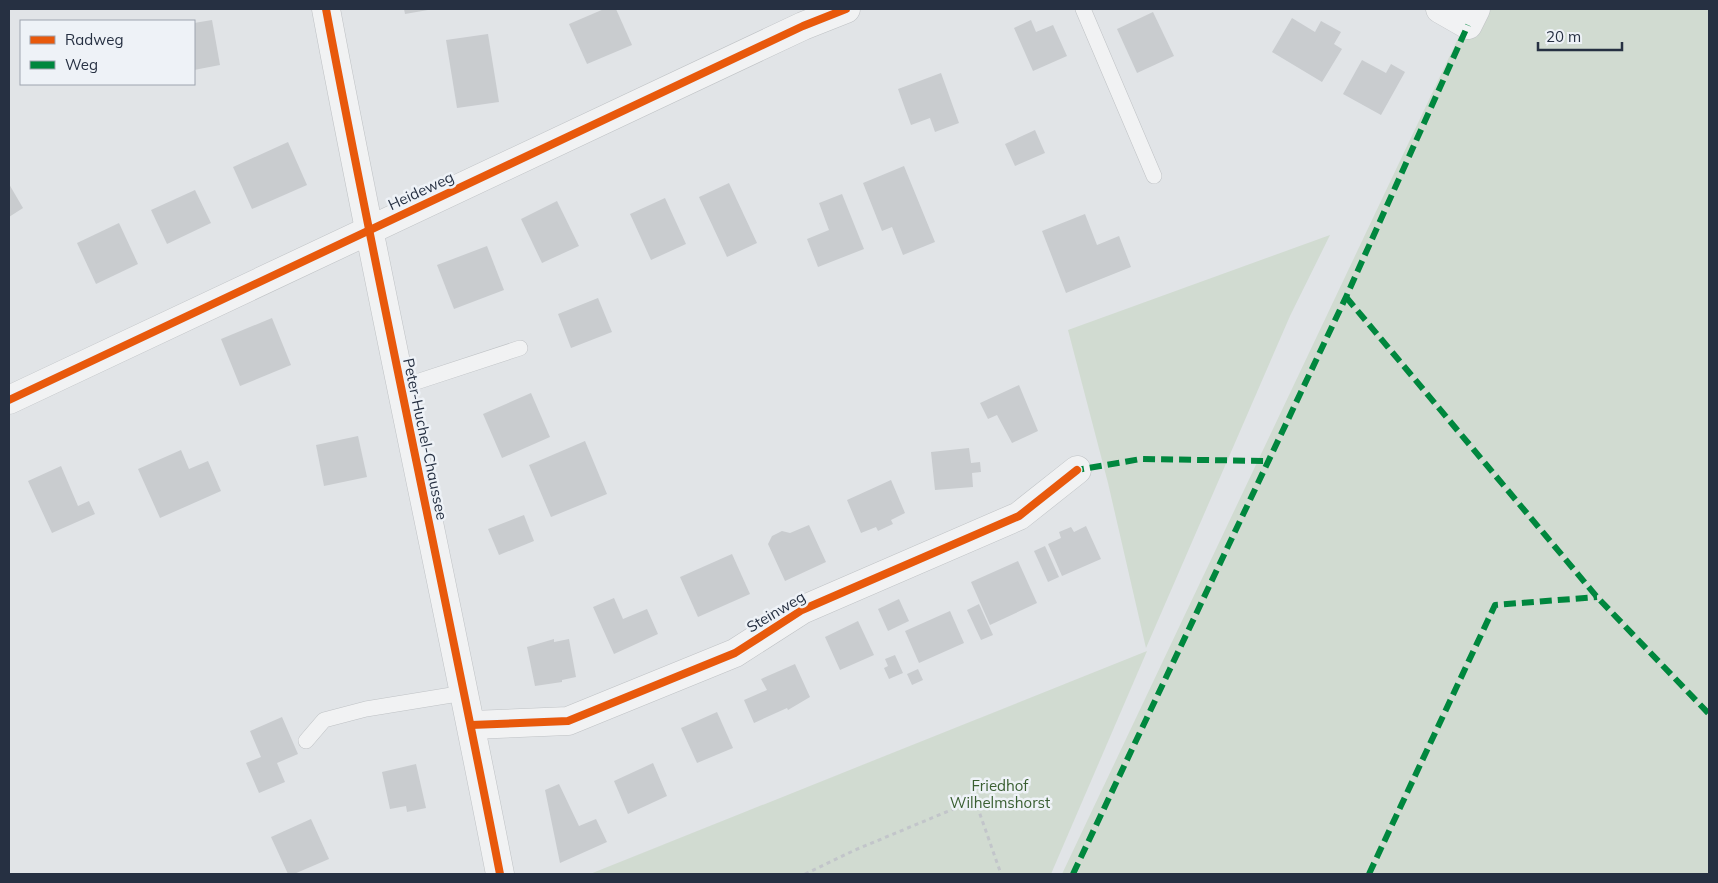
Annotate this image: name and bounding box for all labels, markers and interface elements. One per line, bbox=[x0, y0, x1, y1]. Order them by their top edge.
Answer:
legend bbox=[20, 20, 195, 85]
scale bar bbox=[1538, 20, 1622, 52]
text: 20 m bbox=[1546, 27, 1581, 46]
text: Radweg bbox=[65, 30, 123, 49]
text: Weg bbox=[65, 55, 98, 74]
street label: Heideweg bbox=[385, 167, 457, 214]
street label: Peter-Huchel-Chaussee bbox=[399, 356, 452, 522]
street label: Steinweg bbox=[743, 587, 809, 636]
park label: Friedhof Wilhelmshorst bbox=[950, 776, 1050, 812]

